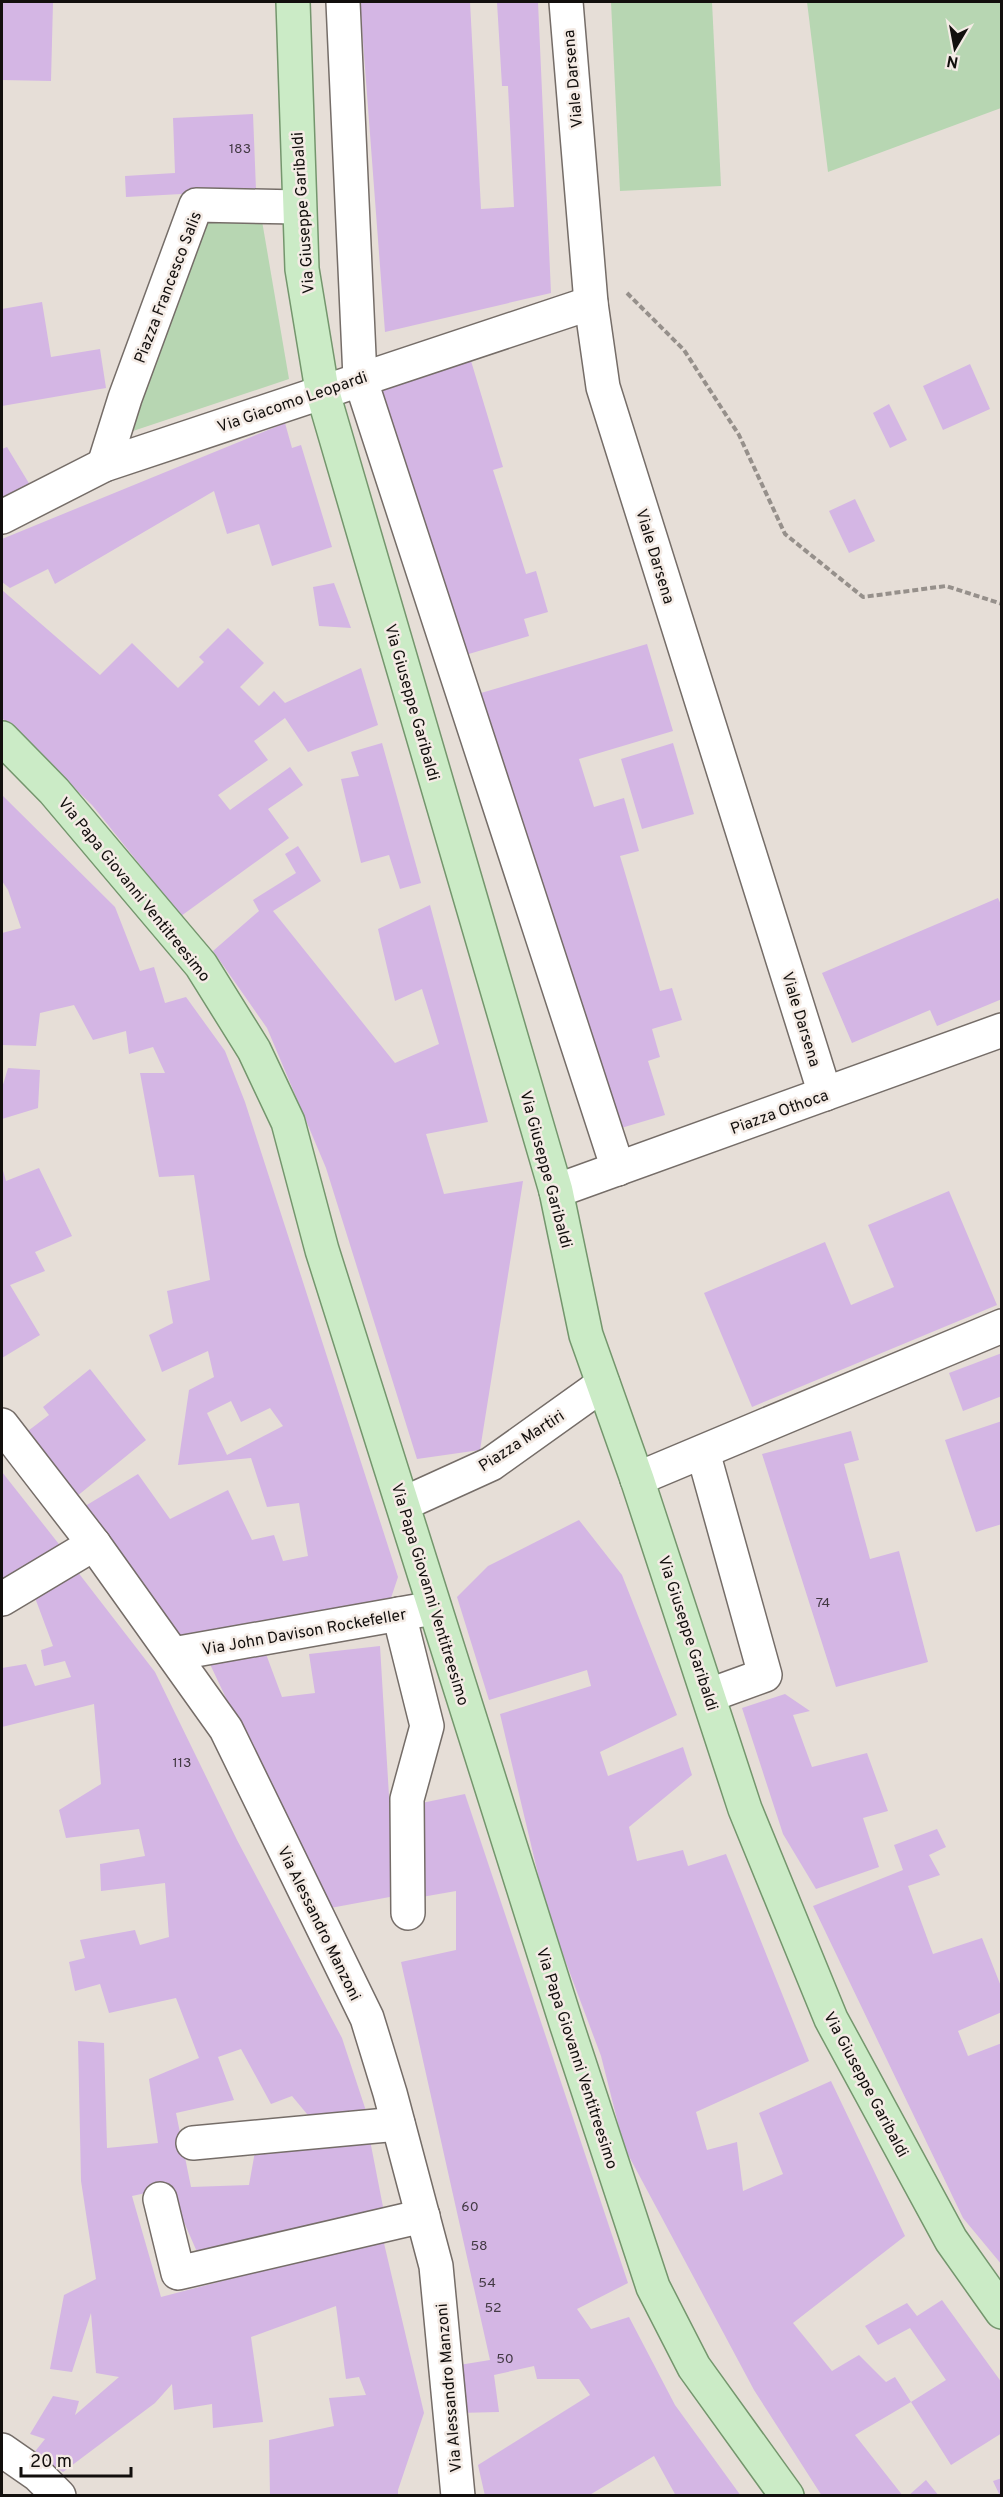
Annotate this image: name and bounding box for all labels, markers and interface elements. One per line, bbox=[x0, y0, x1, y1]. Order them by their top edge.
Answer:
north arrow bbox=[925, 18, 985, 78]
street label: Viale Darsena bbox=[560, 29, 588, 129]
text: N bbox=[945, 50, 960, 72]
street label: Via Giuseppe Garibaldi bbox=[288, 131, 320, 294]
house number: 183 bbox=[229, 141, 251, 158]
street label: Piazza Francesco Salis bbox=[131, 209, 207, 366]
street label: Via Giacomo Leopardi bbox=[215, 368, 370, 438]
street label: Viale Darsena bbox=[630, 507, 678, 607]
street label: Via Giuseppe Garibaldi bbox=[379, 622, 443, 783]
street label: Via Papa Giovanni Ventitreesimo bbox=[53, 794, 214, 987]
street label: Viale Darsena bbox=[776, 970, 824, 1070]
street label: Piazza Othoca bbox=[728, 1086, 831, 1140]
street label: Via Giuseppe Garibaldi bbox=[514, 1089, 576, 1250]
street label: Piazza Martiri bbox=[475, 1407, 569, 1477]
street label: Via Papa Giovanni Ventitreesimo bbox=[386, 1481, 473, 1708]
street label: Via Giuseppe Garibaldi bbox=[653, 1553, 722, 1714]
house number: 74 bbox=[816, 1595, 830, 1612]
street label: Via John Davison Rockefeller bbox=[201, 1605, 408, 1661]
house number: 113 bbox=[173, 1755, 191, 1772]
street label: Via Alessandro Manzoni bbox=[272, 1843, 364, 2004]
street label: Via Papa Giovanni Ventitreesimo bbox=[531, 1945, 621, 2172]
street label: Via Giuseppe Garibaldi bbox=[818, 2009, 912, 2161]
house number: 60 bbox=[461, 2199, 479, 2216]
house number: 58 bbox=[470, 2238, 488, 2255]
house number: 54 bbox=[478, 2275, 496, 2292]
house number: 52 bbox=[484, 2300, 502, 2317]
street label: Via Alessandro Manzoni bbox=[433, 2302, 467, 2473]
house number: 50 bbox=[496, 2351, 514, 2368]
scale bar bbox=[21, 2440, 130, 2478]
text: 20 m bbox=[30, 2451, 72, 2474]

